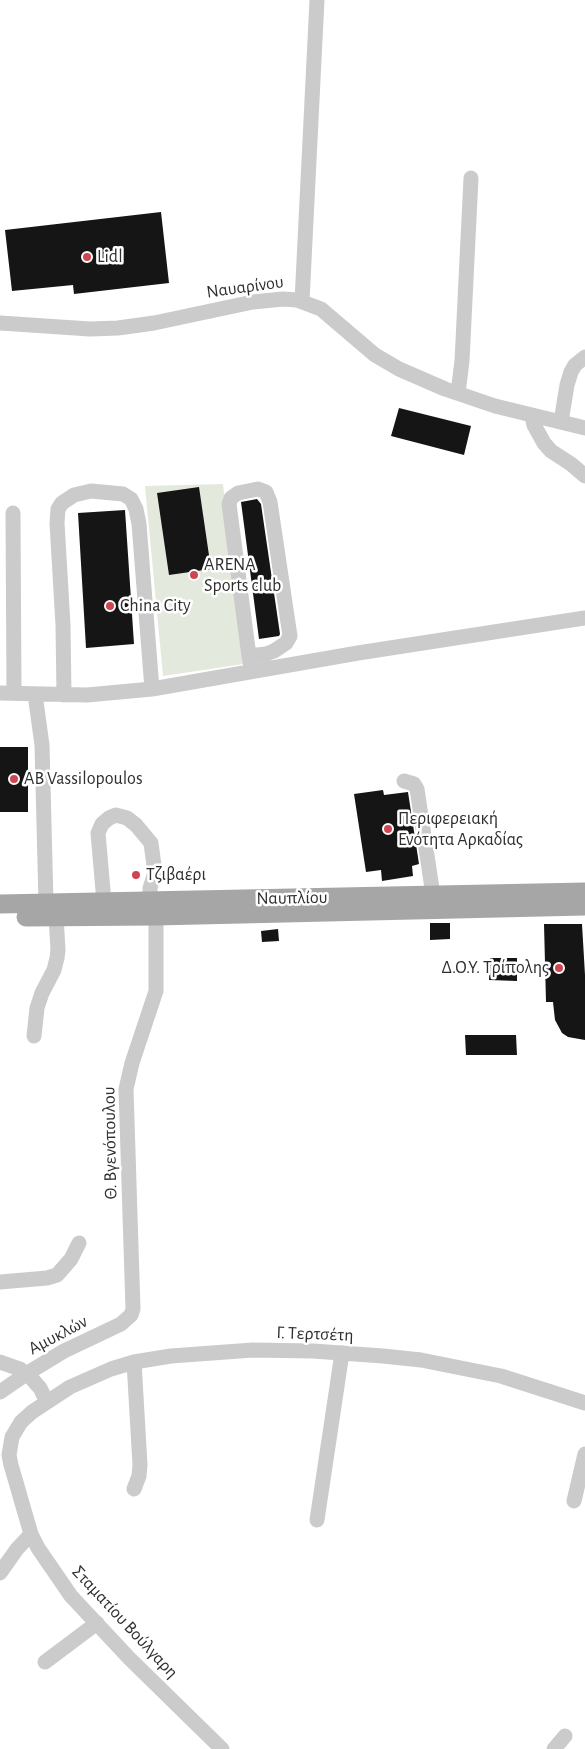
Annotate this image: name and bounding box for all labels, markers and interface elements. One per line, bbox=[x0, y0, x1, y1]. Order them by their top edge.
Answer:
place label: Lidl bbox=[97, 246, 123, 268]
marker: Lidl bbox=[81, 251, 93, 263]
street label: Ναυαρίνου bbox=[205, 271, 285, 303]
place label: ARENA Sports club bbox=[204, 554, 281, 596]
marker: ARENA Sports club bbox=[188, 569, 200, 581]
place label: China City bbox=[120, 595, 191, 617]
marker: China City bbox=[104, 600, 116, 612]
place label: AB Vassilopoulos bbox=[24, 768, 143, 790]
marker: AB Vassilopoulos bbox=[8, 773, 20, 785]
place label: Περιφερειακή Ενότητα Αρκαδίας bbox=[398, 808, 523, 851]
marker: Περιφερειακή Ενότητα Αρκαδίας bbox=[382, 823, 394, 835]
place label: Τζιβαέρι bbox=[146, 864, 206, 886]
marker: Τζιβαέρι bbox=[130, 869, 142, 881]
street label: Ναυπλίου bbox=[256, 887, 328, 909]
place label: Δ.Ο.Υ. Τρίπολης bbox=[442, 957, 549, 979]
marker: Δ.Ο.Υ. Τρίπολης bbox=[553, 962, 565, 974]
street label: Θ. Βγενόπουλου bbox=[98, 1086, 122, 1200]
street label: Αμυκλών bbox=[25, 1310, 91, 1360]
street label: Γ. Τερτσέτη bbox=[276, 1322, 354, 1346]
street label: Σταματίου Βούλγαρη bbox=[67, 1561, 183, 1683]

